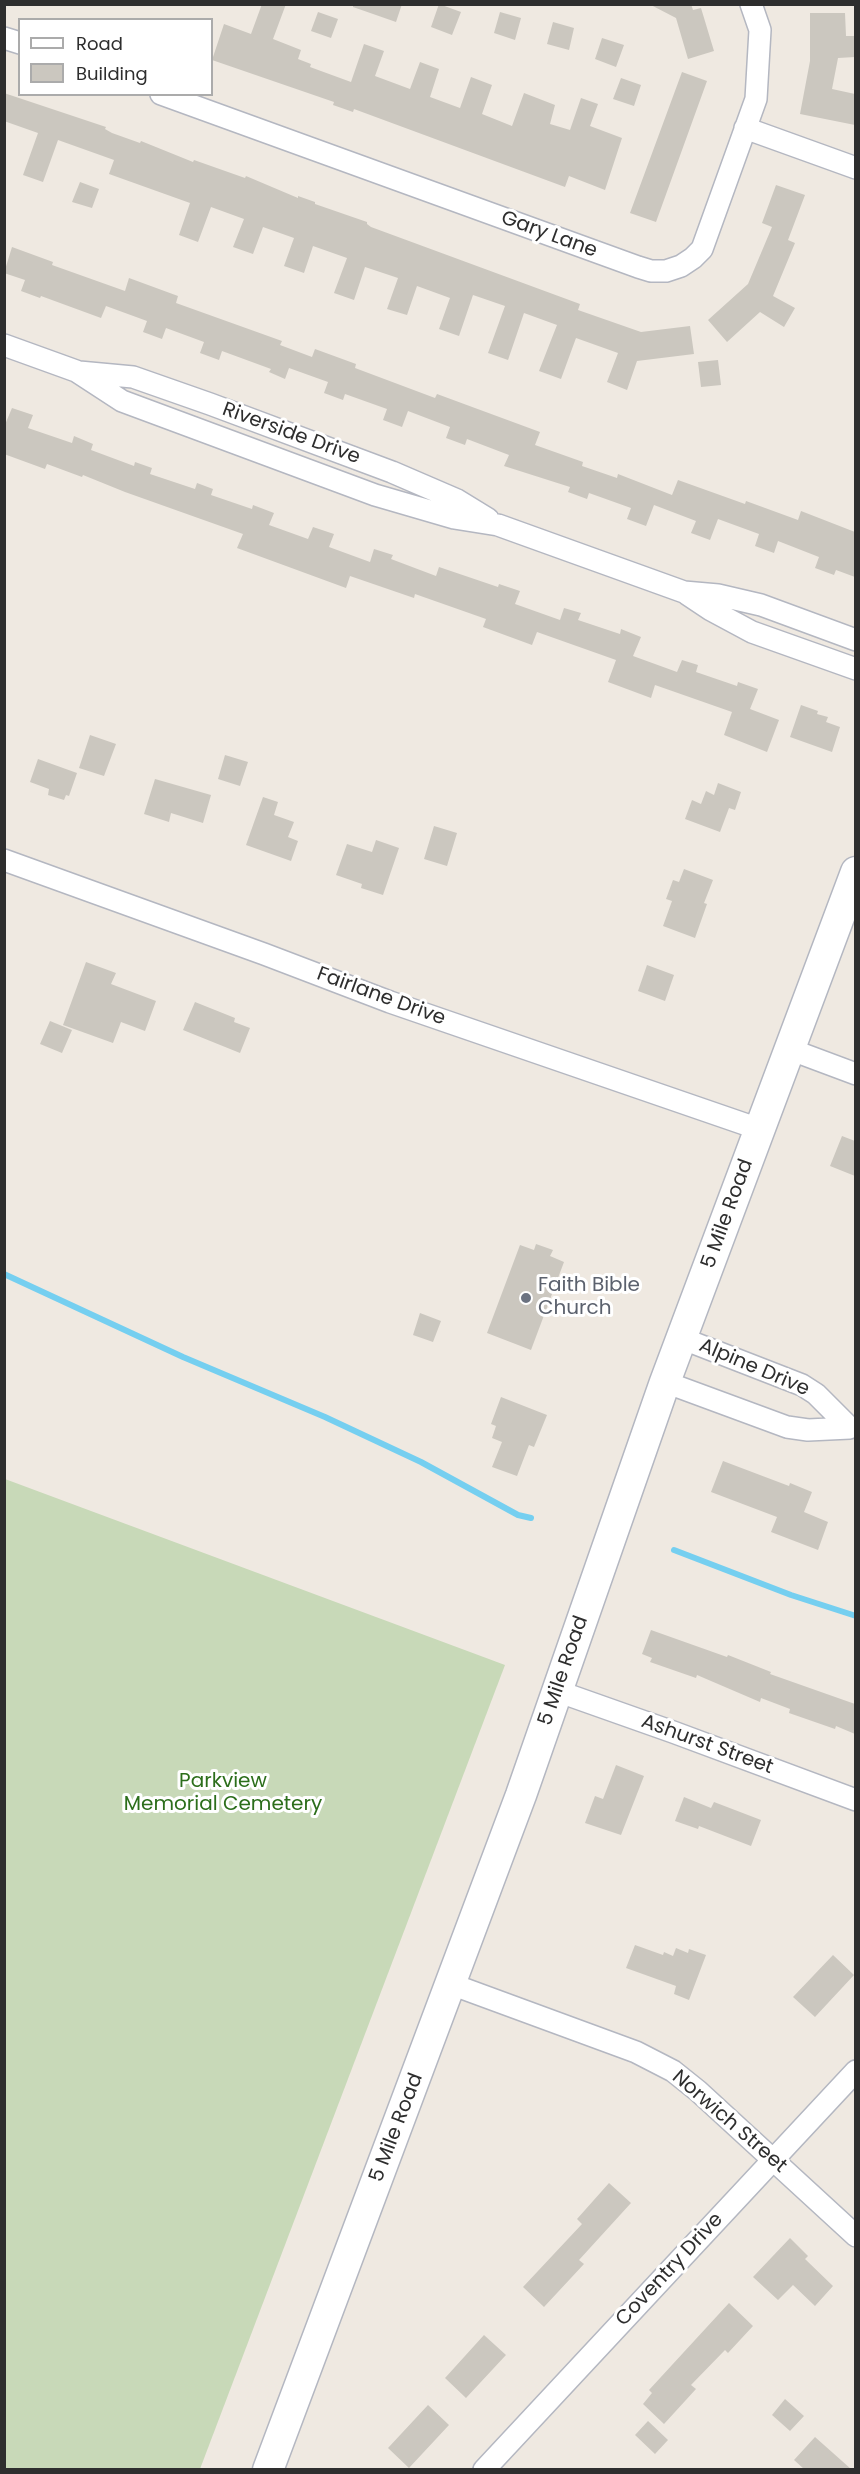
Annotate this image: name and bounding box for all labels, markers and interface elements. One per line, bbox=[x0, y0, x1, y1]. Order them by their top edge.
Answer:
legend bbox=[18, 18, 213, 96]
text: Road bbox=[76, 31, 123, 56]
text: Building bbox=[76, 61, 148, 86]
street label: Gary Lane bbox=[498, 207, 600, 263]
street label: Riverside Drive bbox=[219, 398, 363, 470]
street label: Fairlane Drive bbox=[313, 963, 449, 1031]
street label: 5 Mile Road bbox=[697, 1156, 759, 1272]
place label: Faith Bible Church bbox=[538, 1274, 640, 1321]
marker: Faith Bible Church bbox=[519, 1291, 533, 1305]
street label: Alpine Drive bbox=[695, 1334, 813, 1402]
street label: 5 Mile Road bbox=[534, 1613, 594, 1729]
street label: Ashurst Street bbox=[638, 1710, 776, 1780]
park label: Parkview Memorial Cemetery bbox=[124, 1770, 322, 1817]
street label: Norwich Street bbox=[667, 2066, 791, 2178]
street label: 5 Mile Road bbox=[365, 2070, 429, 2186]
street label: Coventry Drive bbox=[611, 2208, 729, 2332]

